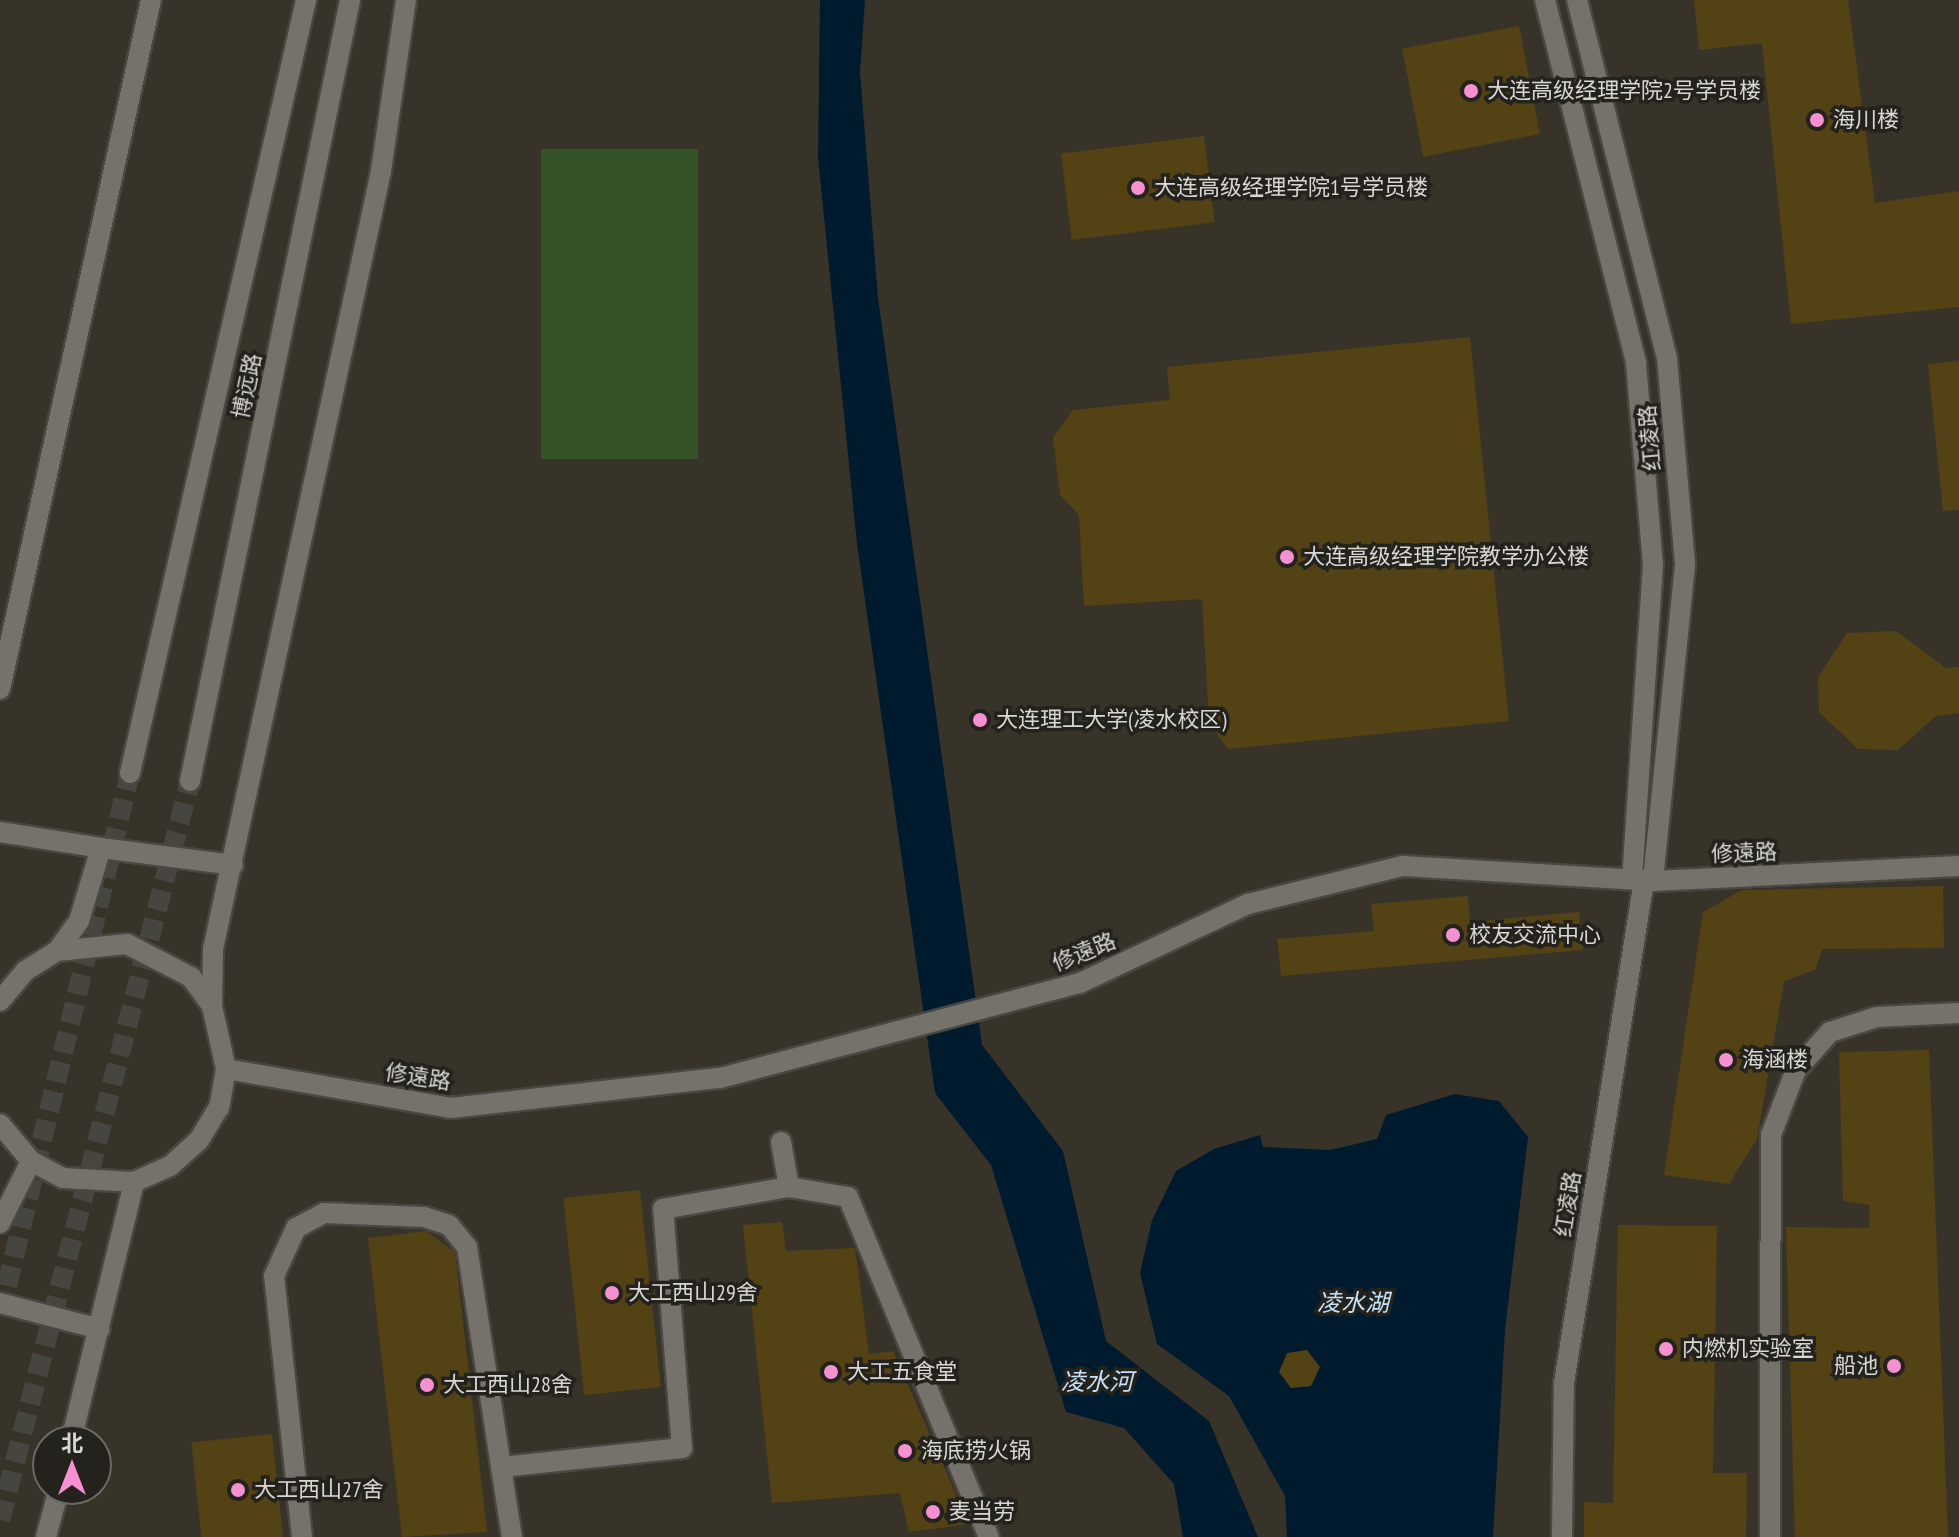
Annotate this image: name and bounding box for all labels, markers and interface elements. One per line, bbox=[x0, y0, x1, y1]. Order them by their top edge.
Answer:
place label: 大连高级经理学院2号学员楼 bbox=[1487, 78, 1761, 104]
marker: 大连高级经理学院2号学员楼 bbox=[1462, 82, 1480, 100]
place label: 海川楼 bbox=[1833, 107, 1899, 133]
marker: 海川楼 bbox=[1808, 111, 1826, 129]
place label: 大连高级经理学院1号学员楼 bbox=[1154, 175, 1428, 201]
marker: 大连高级经理学院1号学员楼 bbox=[1129, 179, 1147, 197]
street label: 博远路 bbox=[227, 351, 267, 421]
street label: 红凌路 bbox=[1634, 404, 1666, 472]
place label: 大连高级经理学院教学办公楼 bbox=[1303, 544, 1589, 570]
marker: 大连高级经理学院教学办公楼 bbox=[1278, 548, 1296, 566]
place label: 大连理工大学(凌水校区) bbox=[996, 707, 1226, 733]
marker: 大连理工大学(凌水校区) bbox=[971, 711, 989, 729]
street label: 修遠路 bbox=[1711, 839, 1777, 867]
place label: 校友交流中心 bbox=[1469, 922, 1601, 948]
marker: 校友交流中心 bbox=[1444, 926, 1462, 944]
street label: 修遠路 bbox=[1048, 927, 1120, 977]
place label: 海涵楼 bbox=[1742, 1047, 1808, 1073]
marker: 海涵楼 bbox=[1717, 1051, 1735, 1069]
street label: 修遠路 bbox=[383, 1059, 453, 1095]
street label: 红凌路 bbox=[1550, 1169, 1586, 1239]
place label: 大工西山29舍 bbox=[628, 1280, 758, 1306]
marker: 大工西山29舍 bbox=[603, 1284, 621, 1302]
water label: 凌水湖 bbox=[1317, 1289, 1389, 1317]
place label: 内燃机实验室 bbox=[1682, 1336, 1814, 1362]
marker: 内燃机实验室 bbox=[1657, 1340, 1675, 1358]
place label: 船池 bbox=[1834, 1353, 1878, 1379]
marker: 船池 bbox=[1885, 1357, 1903, 1375]
place label: 大工五食堂 bbox=[847, 1359, 957, 1385]
marker: 大工五食堂 bbox=[822, 1363, 840, 1381]
water label: 凌水河 bbox=[1061, 1368, 1133, 1396]
place label: 大工西山28舍 bbox=[443, 1372, 573, 1398]
marker: 大工西山28舍 bbox=[418, 1376, 436, 1394]
north arrow bbox=[32, 1425, 112, 1505]
text: 北 bbox=[61, 1429, 83, 1457]
place label: 海底捞火锅 bbox=[921, 1438, 1031, 1464]
marker: 海底捞火锅 bbox=[896, 1442, 914, 1460]
place label: 大工西山27舍 bbox=[254, 1477, 384, 1503]
marker: 大工西山27舍 bbox=[229, 1481, 247, 1499]
place label: 麦当劳 bbox=[949, 1499, 1015, 1525]
marker: 麦当劳 bbox=[924, 1503, 942, 1521]

